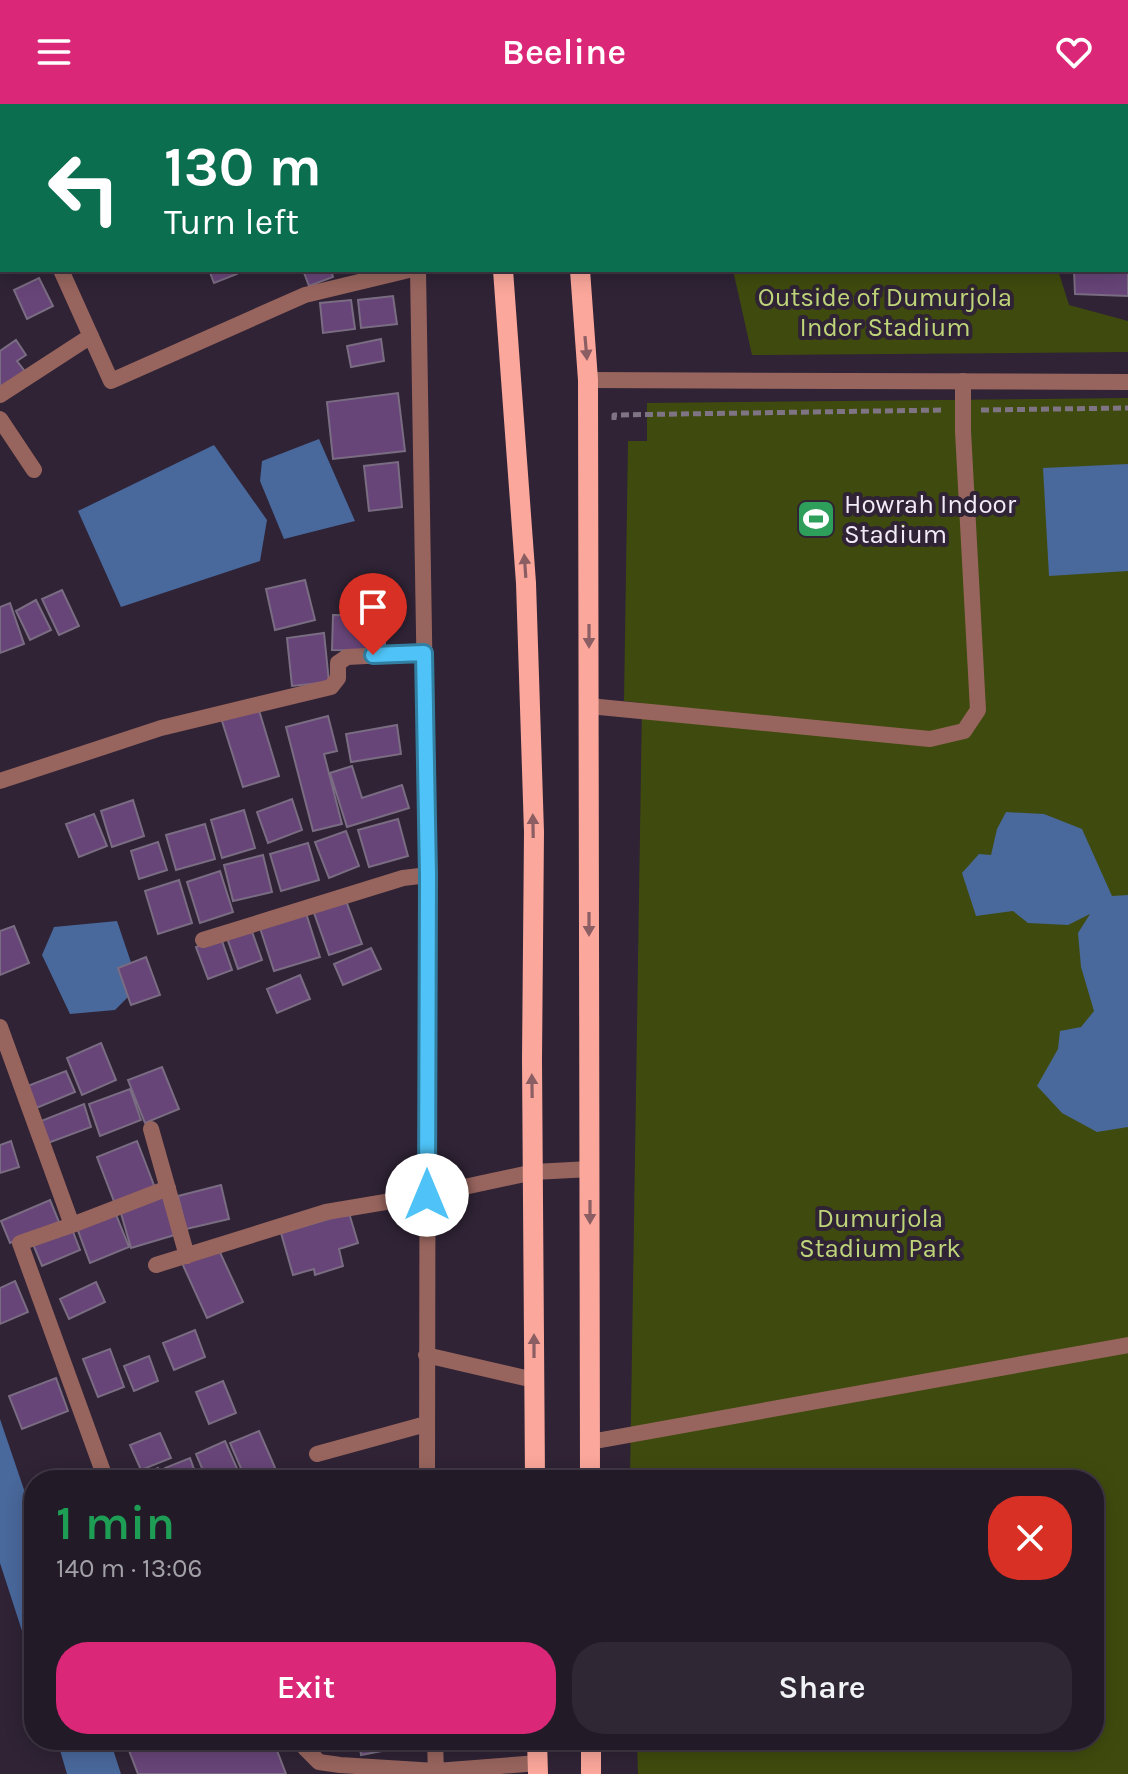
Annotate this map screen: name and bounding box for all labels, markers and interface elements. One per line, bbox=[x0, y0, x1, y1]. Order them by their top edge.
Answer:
icon: menu bbox=[32, 30, 76, 74]
icon: heart bbox=[1052, 30, 1096, 74]
text: Beeline bbox=[502, 31, 626, 73]
text: 130 m bbox=[164, 134, 322, 199]
icon: left bbox=[32, 136, 136, 240]
text: Turn left bbox=[164, 201, 299, 243]
park label: Outside of Dumurjola Indor Stadium bbox=[758, 282, 1012, 343]
one-way arrow bbox=[579, 336, 592, 361]
place label: Howrah Indoor Stadium bbox=[844, 489, 1017, 550]
sports icon: Howrah Indoor Stadium bbox=[795, 498, 837, 540]
one-way arrow bbox=[518, 553, 531, 578]
pin bbox=[339, 573, 407, 655]
icon: arrive bbox=[351, 585, 395, 629]
one-way arrow bbox=[583, 624, 595, 649]
one-way arrow bbox=[527, 813, 540, 838]
one-way arrow bbox=[583, 912, 595, 937]
one-way arrow bbox=[526, 1073, 539, 1098]
position arrow bbox=[385, 1153, 469, 1237]
one-way arrow bbox=[584, 1200, 596, 1225]
park label: Dumurjola Stadium Park bbox=[799, 1203, 961, 1264]
one-way arrow bbox=[528, 1333, 540, 1358]
text: 1 min bbox=[56, 1495, 175, 1551]
button: close bbox=[988, 1496, 1072, 1580]
text: 140 m · 13:06 bbox=[56, 1553, 202, 1584]
button: Exit bbox=[56, 1642, 556, 1734]
button: Share bbox=[572, 1642, 1072, 1734]

